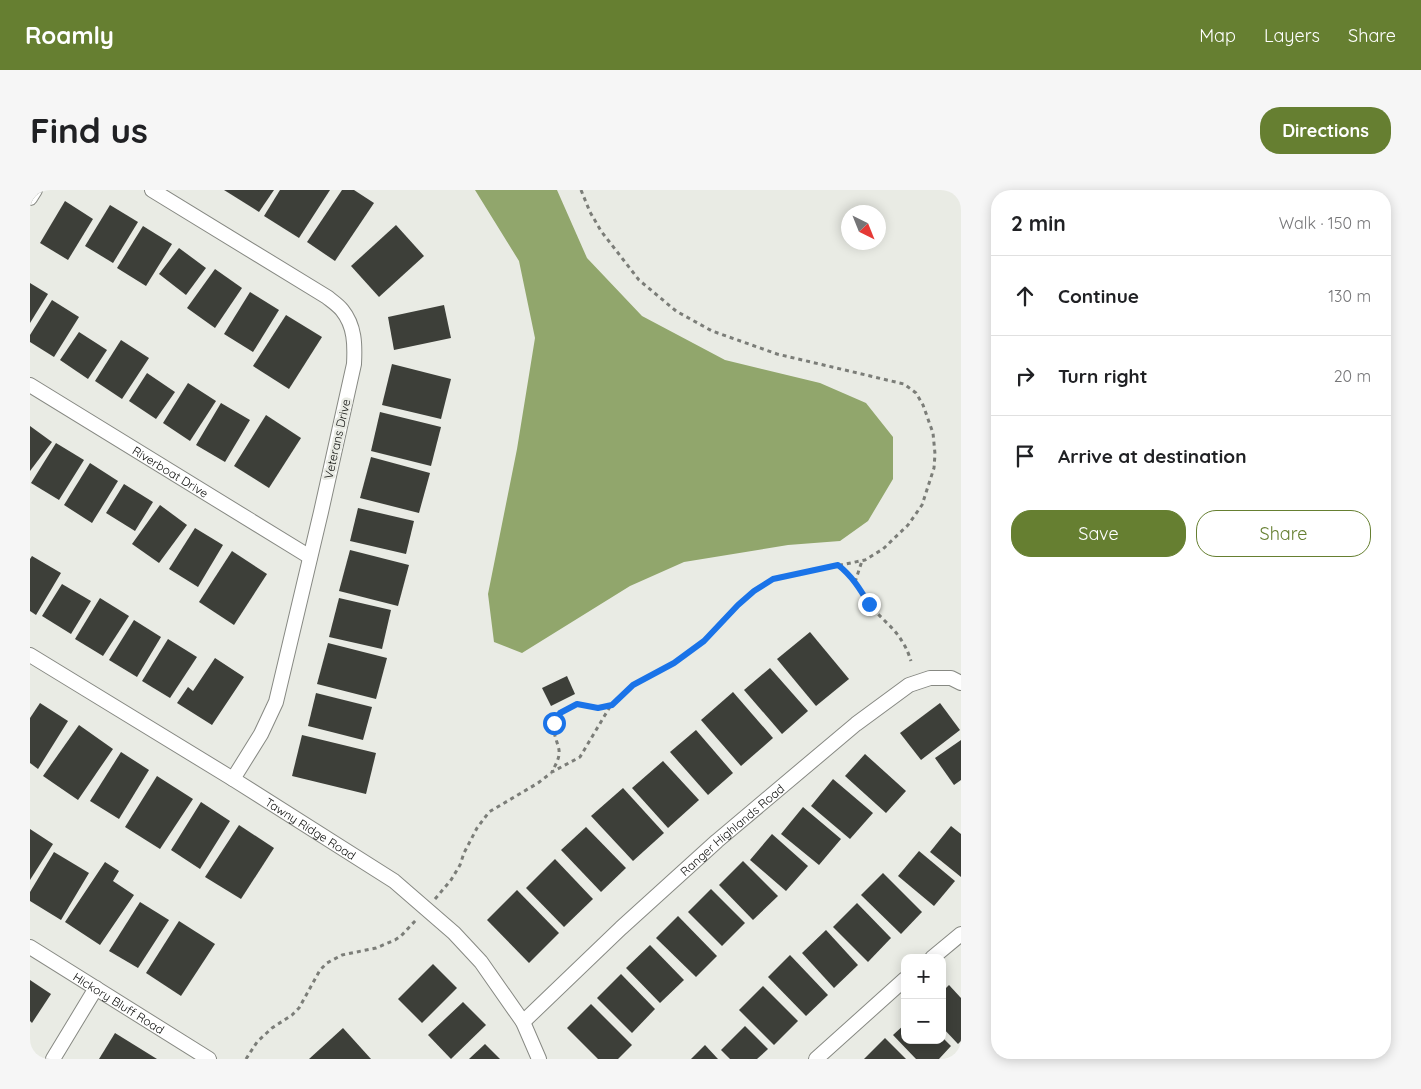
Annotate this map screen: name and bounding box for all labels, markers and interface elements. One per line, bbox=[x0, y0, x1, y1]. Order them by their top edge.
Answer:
text: Roamly bbox=[25, 20, 114, 50]
text: Map bbox=[1199, 24, 1236, 47]
text: Layers bbox=[1264, 24, 1320, 47]
text: Share bbox=[1348, 24, 1396, 47]
button: Directions bbox=[1260, 107, 1391, 154]
text: Find us bbox=[30, 108, 148, 152]
north arrow bbox=[841, 205, 886, 250]
text: 2 min bbox=[1011, 210, 1066, 236]
text: Walk · 150 m bbox=[1279, 213, 1371, 233]
icon: ahead bbox=[1011, 282, 1039, 310]
text: Continue bbox=[1058, 284, 1139, 308]
text: 130 m bbox=[1328, 286, 1371, 306]
icon: right bbox=[1011, 362, 1039, 390]
text: Turn right bbox=[1058, 364, 1147, 388]
text: 20 m bbox=[1334, 366, 1371, 386]
street label: Veterans Drive bbox=[320, 397, 354, 481]
street label: Riverboat Drive bbox=[130, 442, 212, 500]
icon: arrive bbox=[1011, 442, 1039, 470]
text: Arrive at destination bbox=[1058, 444, 1247, 468]
button: Save bbox=[1011, 510, 1186, 557]
button: Share bbox=[1196, 510, 1371, 557]
route end bbox=[858, 593, 881, 616]
route start bbox=[543, 712, 566, 735]
street label: Ranger Highlands Road bbox=[677, 780, 787, 879]
street label: Tawny Ridge Road bbox=[263, 794, 359, 863]
map controls bbox=[901, 954, 946, 1044]
button: + bbox=[901, 954, 946, 999]
street label: Hickory Bluff Road bbox=[71, 969, 167, 1037]
button: − bbox=[901, 999, 946, 1044]

